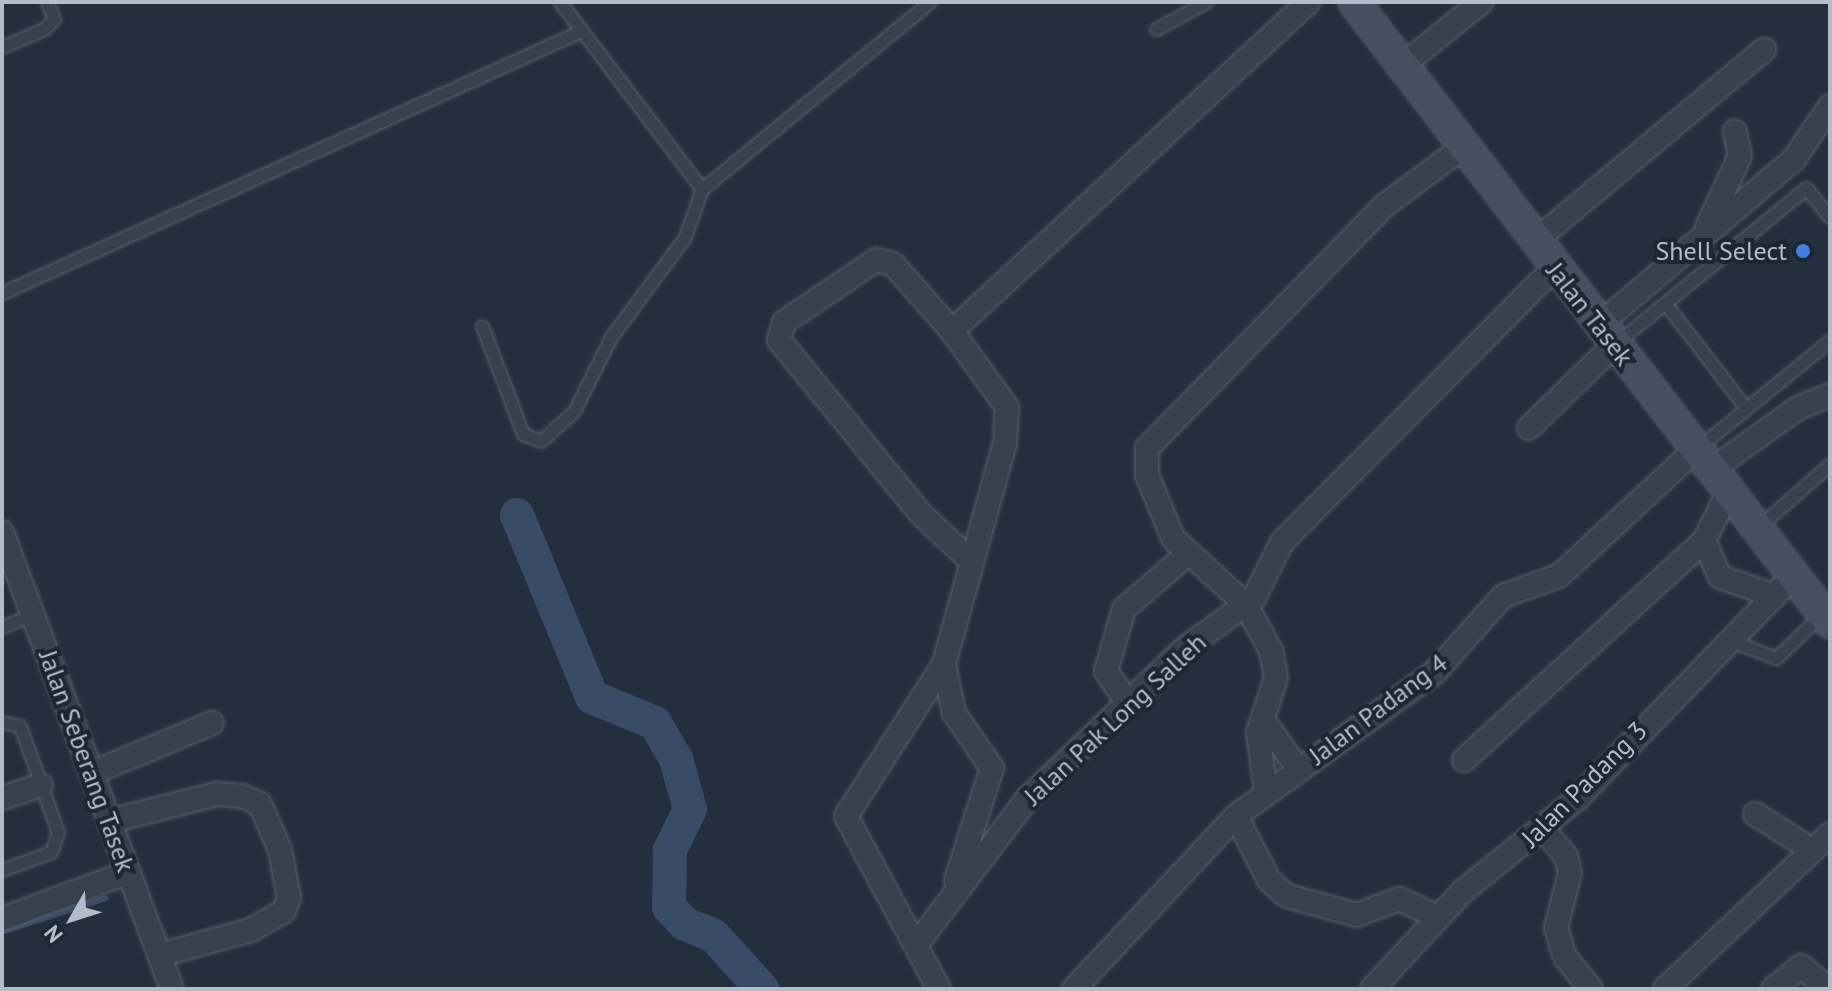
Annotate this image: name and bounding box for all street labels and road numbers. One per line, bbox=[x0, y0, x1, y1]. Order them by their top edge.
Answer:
street label: Jalan Tasek bbox=[1540, 256, 1640, 372]
street label: Jalan Pak Long Salleh bbox=[1017, 626, 1213, 812]
street label: Jalan Seberang Tasek bbox=[32, 646, 142, 876]
street label: Jalan Padang 4 bbox=[1303, 647, 1453, 771]
street label: Jalan Padang 3 bbox=[1515, 715, 1653, 853]

